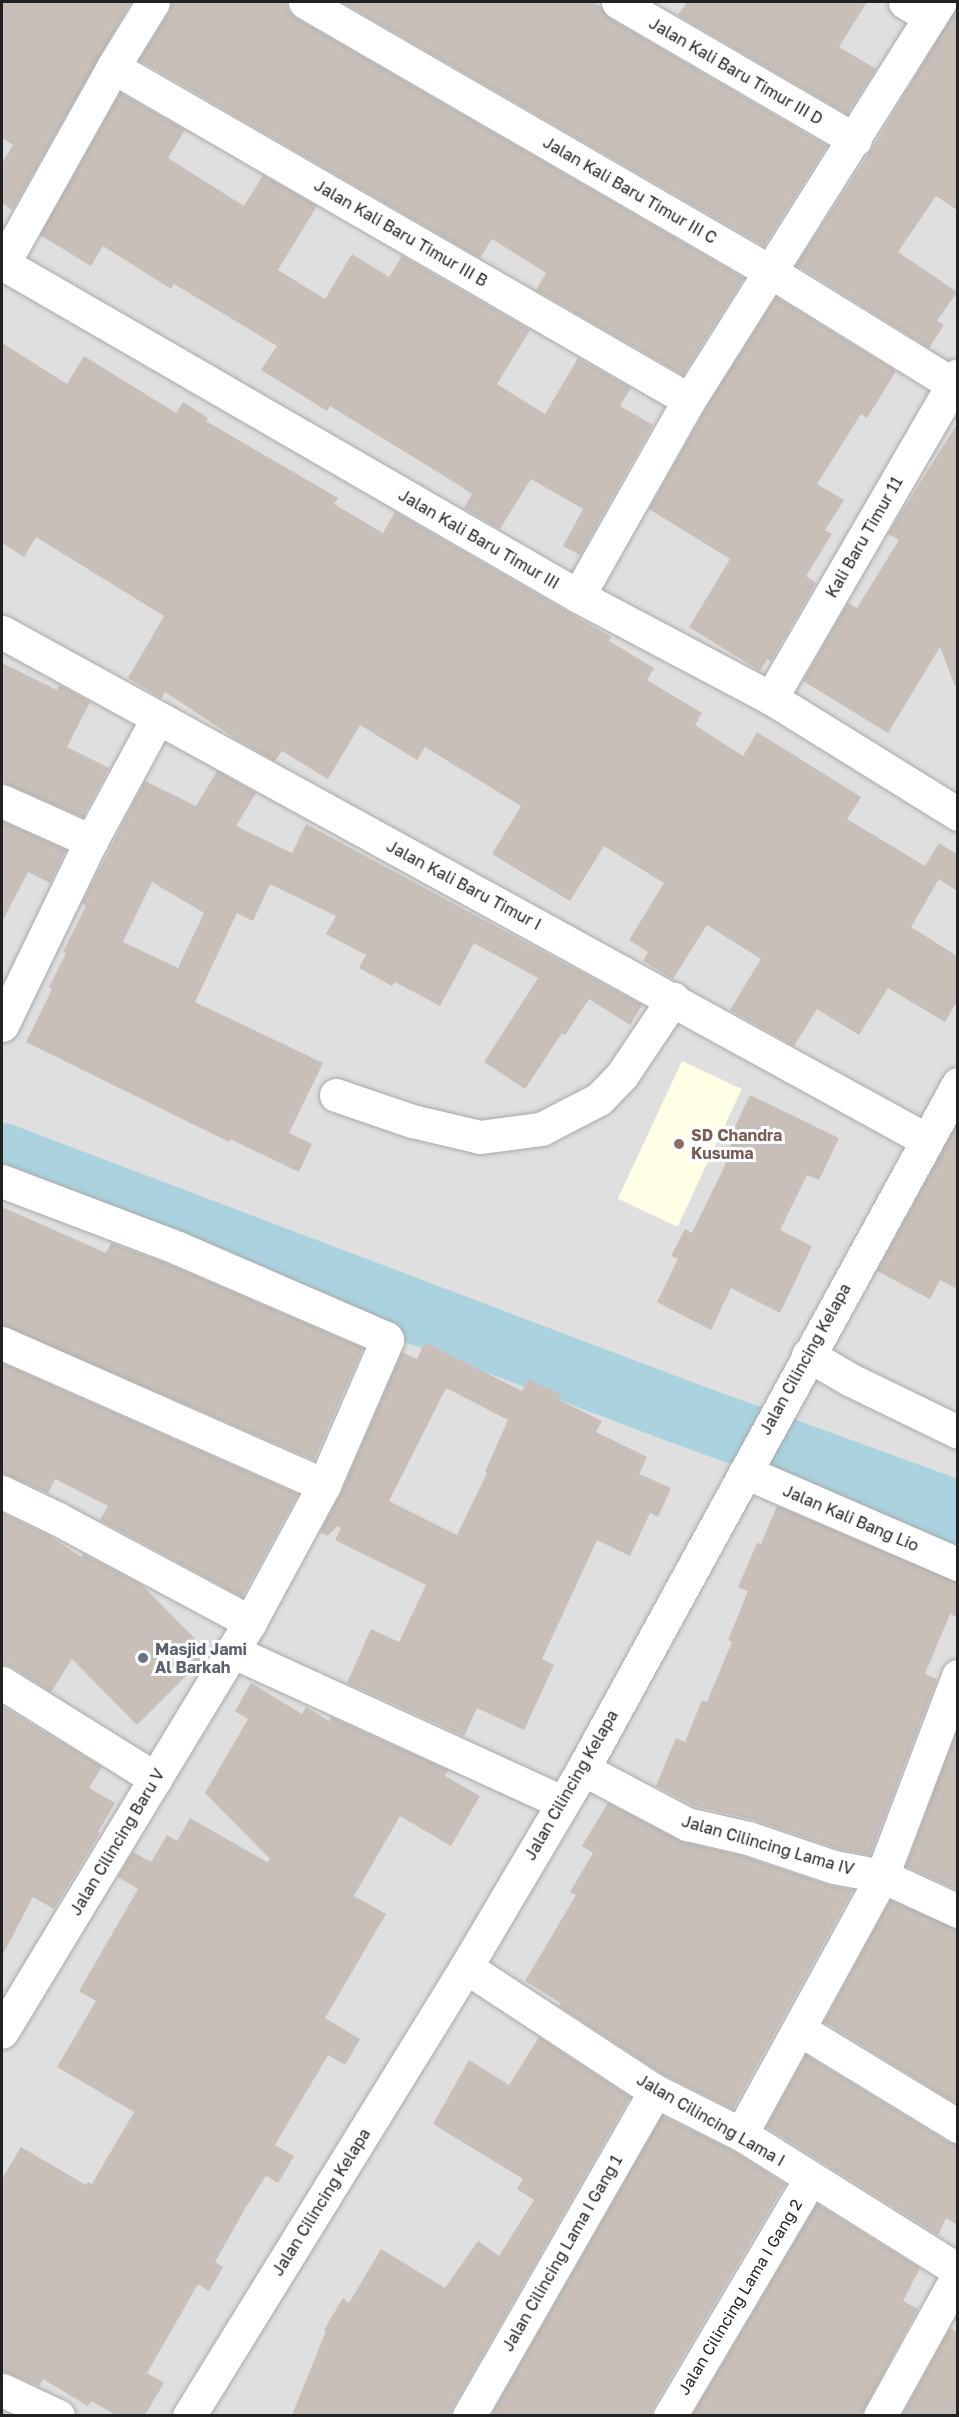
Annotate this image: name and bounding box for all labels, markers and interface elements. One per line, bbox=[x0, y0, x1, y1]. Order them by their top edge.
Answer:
street label: Jalan Kali Baru Timur III D bbox=[646, 13, 826, 129]
street label: Jalan Kali Baru Timur III C bbox=[540, 132, 720, 248]
street label: Jalan Kali Baru Timur III B bbox=[311, 175, 491, 291]
street label: Kali Baru Timur 11 bbox=[821, 473, 907, 601]
street label: Jalan Kali Baru Timur III bbox=[395, 485, 563, 593]
street label: Jalan Kali Baru Timur I bbox=[383, 836, 545, 934]
place label: SD Chandra Kusuma bbox=[691, 1125, 782, 1163]
marker: SD Chandra Kusuma bbox=[672, 1137, 686, 1151]
street label: Jalan Cilincing Kelapa bbox=[755, 1280, 855, 1438]
street label: Jalan Kali Bang Lio bbox=[780, 1481, 922, 1555]
place label: Masjid Jami Al Barkah bbox=[155, 1639, 247, 1677]
marker: Masjid Jami Al Barkah bbox=[136, 1651, 150, 1665]
street label: Jalan Cilincing Kelapa bbox=[520, 1707, 622, 1863]
street label: Jalan Cilincing Baru V bbox=[66, 1765, 168, 1919]
street label: Jalan Cilincing Lama IV bbox=[680, 1811, 856, 1879]
street label: Jalan Cilincing Lama I bbox=[634, 2070, 788, 2170]
street label: Jalan Cilincing Kelapa bbox=[268, 2125, 374, 2279]
street label: Jalan Cilincing Lama I Gang 1 bbox=[498, 2151, 626, 2355]
street label: Jalan Cilincing Lama I Gang 2 bbox=[674, 2196, 806, 2398]

